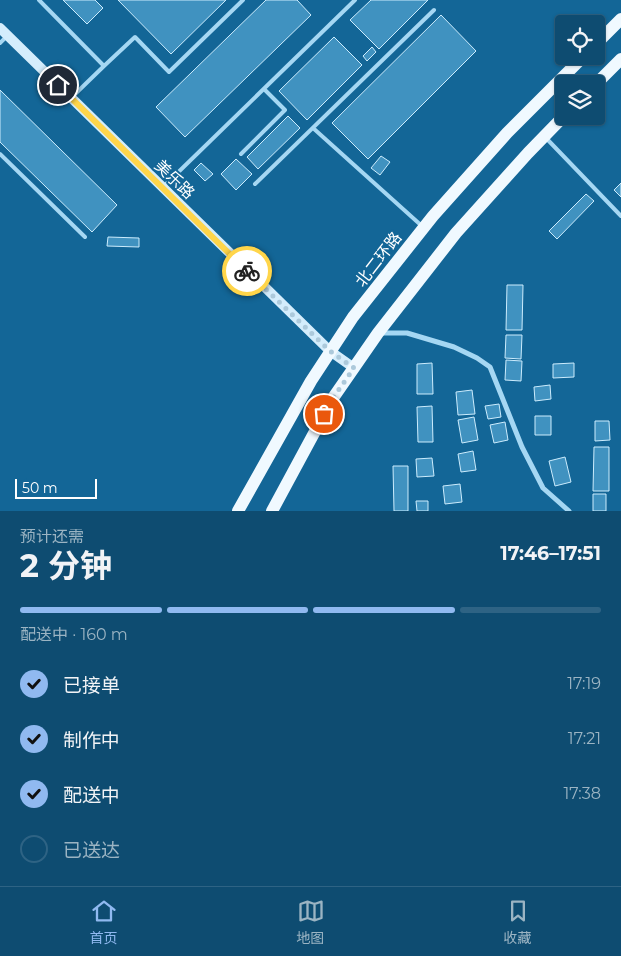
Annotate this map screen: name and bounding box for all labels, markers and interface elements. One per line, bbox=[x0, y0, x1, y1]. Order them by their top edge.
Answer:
map controls bbox=[555, 15, 605, 125]
button: locate bbox=[555, 15, 605, 65]
pin bbox=[37, 64, 79, 106]
icon: home bbox=[44, 71, 72, 99]
button: layers bbox=[555, 75, 605, 125]
street label: 美乐路 bbox=[151, 156, 199, 203]
street label: 北二环路 bbox=[351, 228, 406, 290]
courier bbox=[222, 246, 272, 296]
icon: bike bbox=[233, 257, 261, 285]
pin bbox=[303, 393, 345, 435]
icon: bag bbox=[310, 400, 338, 428]
scale bar bbox=[15, 476, 98, 499]
text: 50 m bbox=[22, 479, 58, 497]
text: 预计还需 bbox=[20, 527, 84, 546]
text: 17:46–17:51 bbox=[500, 542, 601, 565]
text: 2 分钟 bbox=[20, 546, 112, 585]
text: 配送中 · 160 m bbox=[20, 625, 128, 644]
icon: check bbox=[20, 670, 48, 698]
text: 已接单 bbox=[63, 674, 120, 697]
text: 17:19 bbox=[567, 674, 601, 693]
icon: check bbox=[20, 725, 48, 753]
text: 制作中 bbox=[63, 729, 120, 752]
text: 17:21 bbox=[568, 729, 601, 748]
icon: check bbox=[20, 780, 48, 808]
text: 配送中 bbox=[63, 784, 120, 807]
text: 17:38 bbox=[563, 784, 601, 803]
text: 已送达 bbox=[63, 839, 120, 862]
tab: 首页 bbox=[90, 897, 118, 947]
tab: 地图 bbox=[297, 897, 325, 947]
tab: 收藏 bbox=[504, 897, 532, 947]

